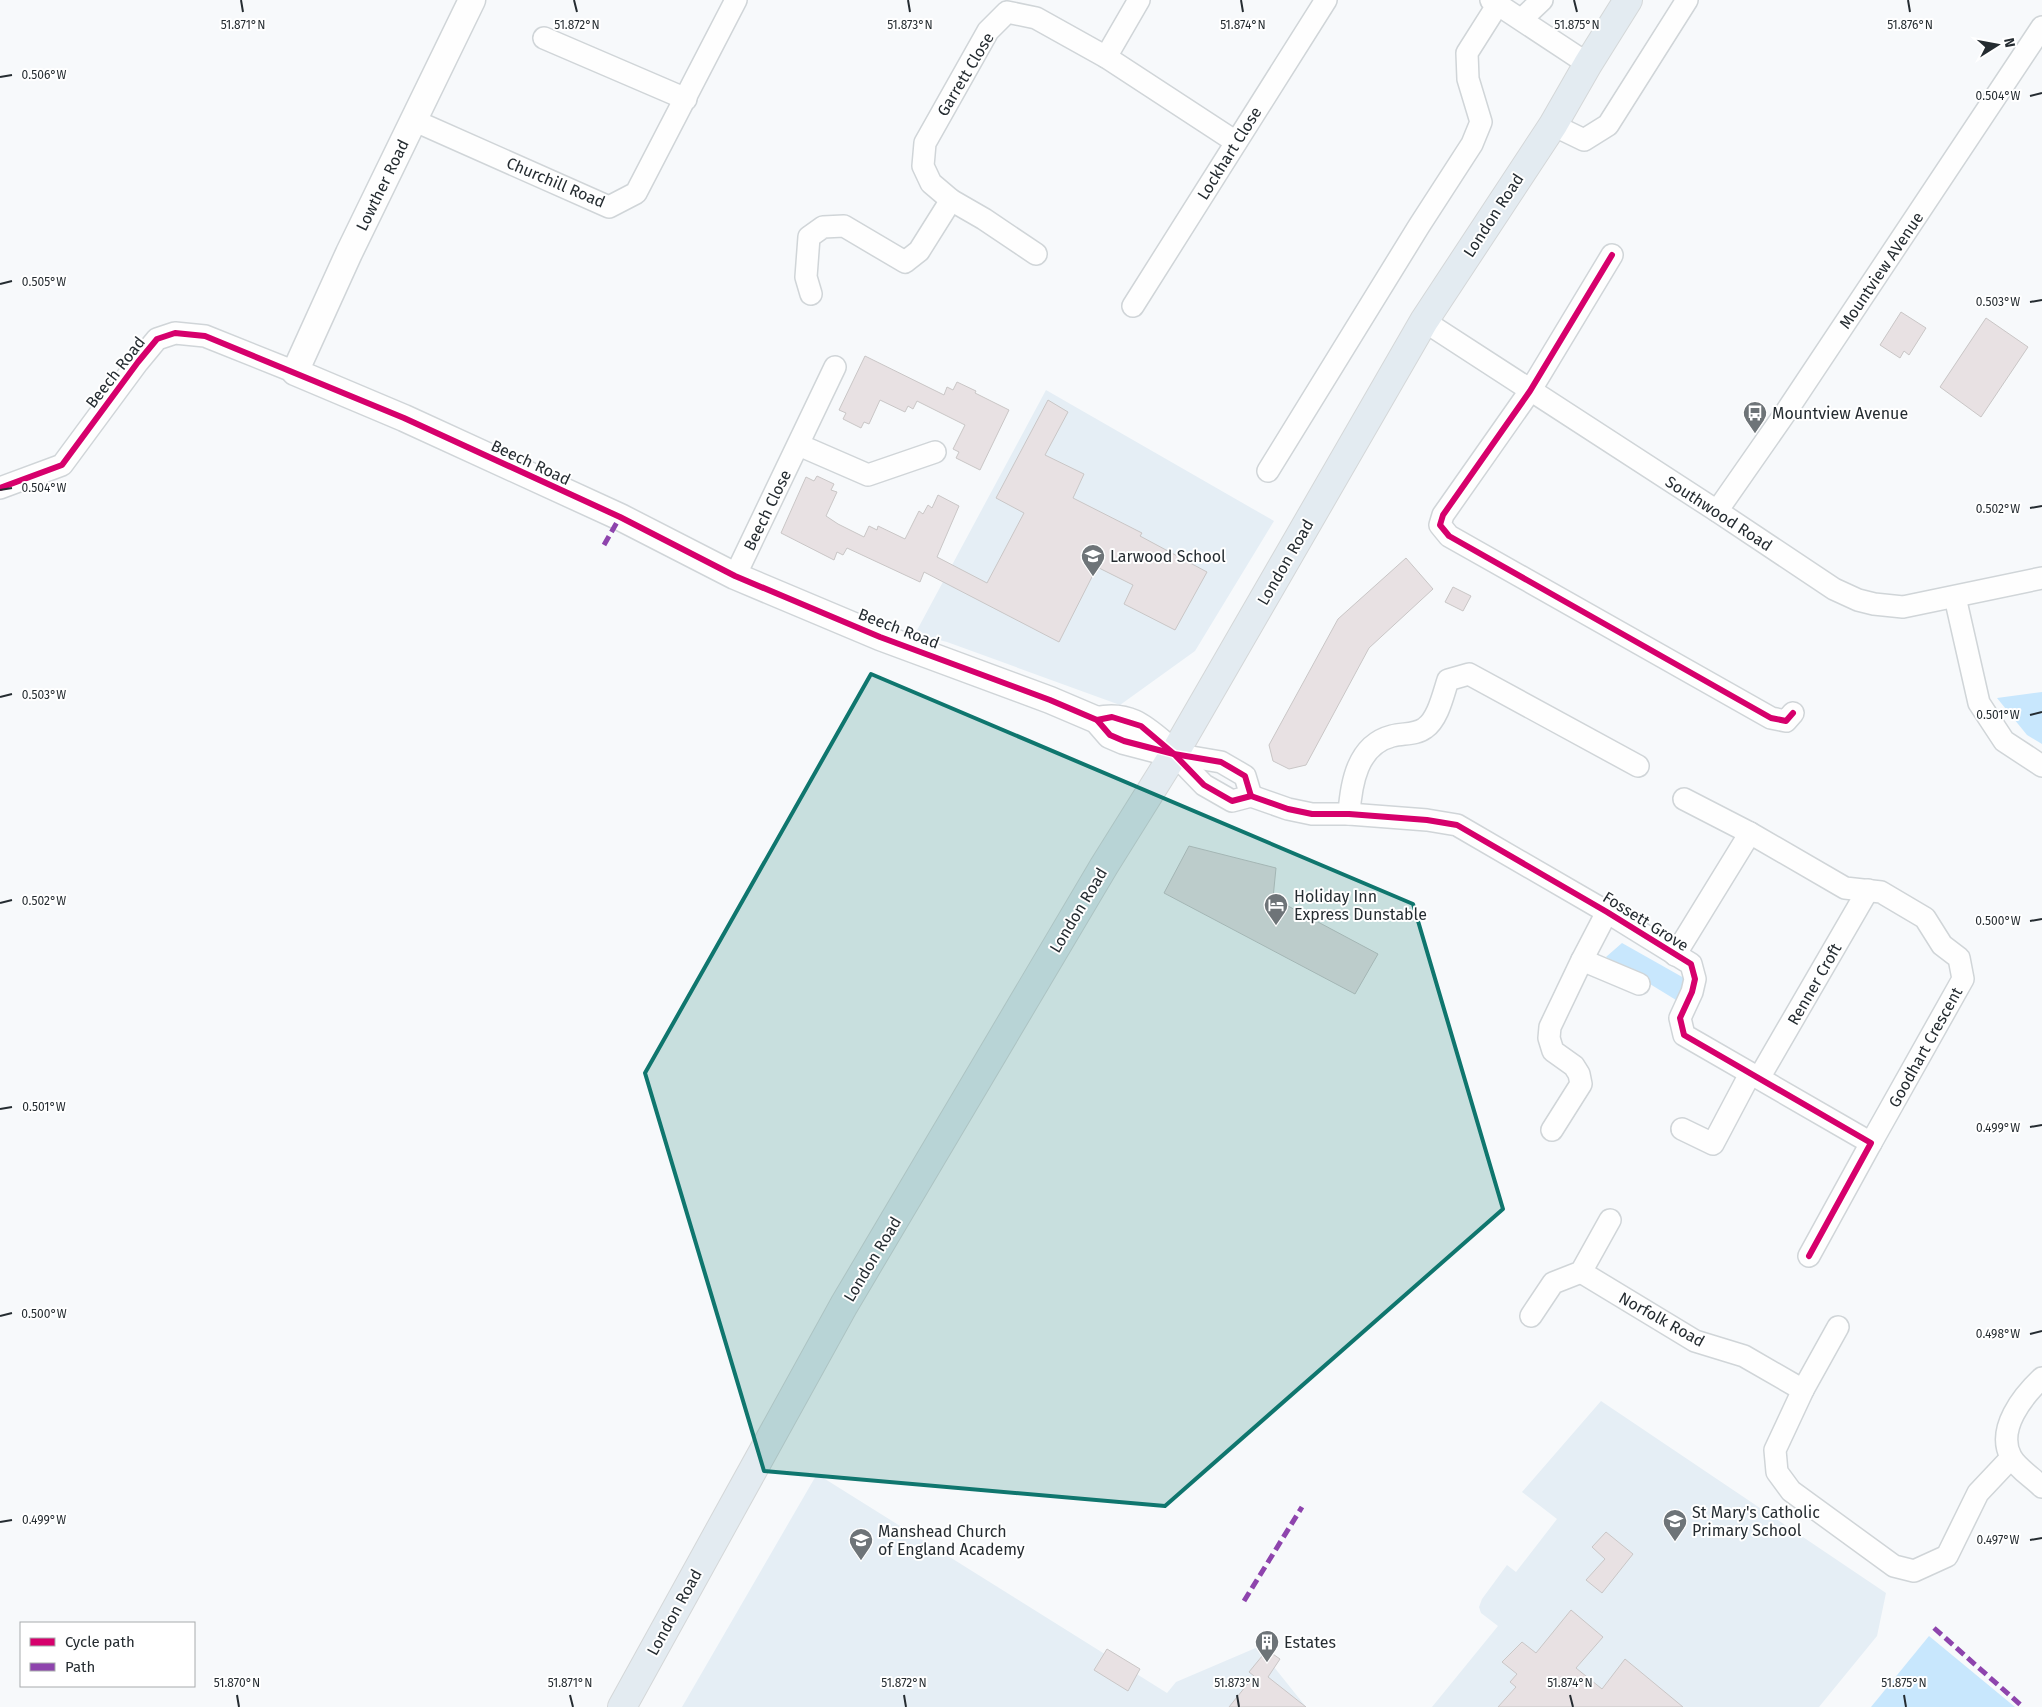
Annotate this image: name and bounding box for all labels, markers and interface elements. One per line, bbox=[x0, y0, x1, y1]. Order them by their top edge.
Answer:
text: 51.871°N bbox=[221, 18, 265, 32]
text: 51.872°N bbox=[554, 18, 600, 32]
text: 51.873°N bbox=[887, 18, 933, 32]
text: 51.874°N bbox=[1220, 18, 1266, 32]
text: 51.875°N bbox=[1554, 18, 1600, 32]
text: 51.876°N bbox=[1887, 18, 1933, 32]
north arrow bbox=[1972, 20, 2022, 70]
street label: Garrett Close bbox=[933, 29, 998, 119]
text: N bbox=[2000, 36, 2019, 49]
text: 0.506°W bbox=[22, 68, 67, 82]
text: 0.504°W bbox=[1976, 89, 2021, 103]
street label: Lockhart Close bbox=[1193, 103, 1266, 203]
street label: Lowther Road bbox=[352, 136, 413, 234]
street label: Churchill Road bbox=[504, 153, 608, 212]
street label: London Road bbox=[1459, 170, 1527, 261]
street label: Mountview AVenue bbox=[1835, 208, 1927, 332]
text: 0.505°W bbox=[22, 275, 66, 289]
text: 0.503°W bbox=[1976, 295, 2020, 309]
street label: Beech Road bbox=[82, 333, 149, 412]
bus stop icon: Mountview Avenue bbox=[1742, 400, 1768, 434]
place label: Mountview Avenue bbox=[1772, 404, 1908, 423]
street label: Beech Road bbox=[488, 436, 573, 489]
street label: Beech Close bbox=[740, 467, 795, 554]
street label: Southwood Road bbox=[1662, 472, 1776, 555]
text: 0.504°W bbox=[22, 481, 67, 495]
text: 0.502°W bbox=[1976, 502, 2020, 516]
street label: London Road bbox=[1253, 516, 1318, 608]
school or university icon: Larwood School bbox=[1080, 543, 1106, 577]
place label: Larwood School bbox=[1110, 547, 1226, 566]
street label: Beech Road bbox=[856, 604, 942, 653]
text: 0.503°W bbox=[22, 688, 66, 702]
text: 0.501°W bbox=[1976, 708, 2020, 722]
street label: London Road bbox=[1046, 864, 1111, 956]
place label: Holiday Inn Express Dunstable bbox=[1294, 887, 1427, 924]
street label: Fossett Grove bbox=[1599, 888, 1692, 955]
hotel icon: Holiday Inn Express Dunstable bbox=[1263, 892, 1289, 926]
text: 0.502°W bbox=[22, 894, 66, 908]
text: 0.500°W bbox=[1975, 914, 2021, 928]
street label: Renner Croft bbox=[1783, 940, 1846, 1028]
street label: Goodhart Crescent bbox=[1885, 984, 1966, 1111]
text: 0.501°W bbox=[22, 1100, 66, 1114]
text: 0.499°W bbox=[1976, 1121, 2020, 1135]
street label: London Road bbox=[840, 1213, 905, 1305]
street label: Norfolk Road bbox=[1616, 1288, 1708, 1351]
text: 0.500°W bbox=[21, 1307, 67, 1321]
text: 0.498°W bbox=[1976, 1327, 2020, 1341]
place label: St Mary's Catholic Primary School bbox=[1692, 1503, 1820, 1540]
school or university icon: St Mary's Catholic Primary School bbox=[1662, 1508, 1688, 1542]
text: 0.499°W bbox=[22, 1513, 66, 1527]
place label: Manshead Church of England Academy bbox=[878, 1522, 1025, 1559]
school or university icon: Manshead Church of England Academy bbox=[848, 1527, 874, 1561]
text: 0.497°W bbox=[1976, 1533, 2020, 1547]
street label: London Road bbox=[643, 1566, 706, 1659]
legend bbox=[20, 1622, 195, 1687]
building icon: Estates bbox=[1254, 1629, 1280, 1663]
text: Cycle path bbox=[65, 1633, 135, 1651]
place label: Estates bbox=[1284, 1633, 1336, 1652]
text: Path bbox=[65, 1658, 95, 1676]
text: 51.870°N bbox=[214, 1676, 260, 1690]
text: 51.871°N bbox=[548, 1676, 592, 1690]
text: 51.872°N bbox=[881, 1676, 927, 1690]
text: 51.873°N bbox=[1214, 1676, 1260, 1690]
text: 51.874°N bbox=[1547, 1676, 1593, 1690]
text: 51.875°N bbox=[1881, 1676, 1927, 1690]

